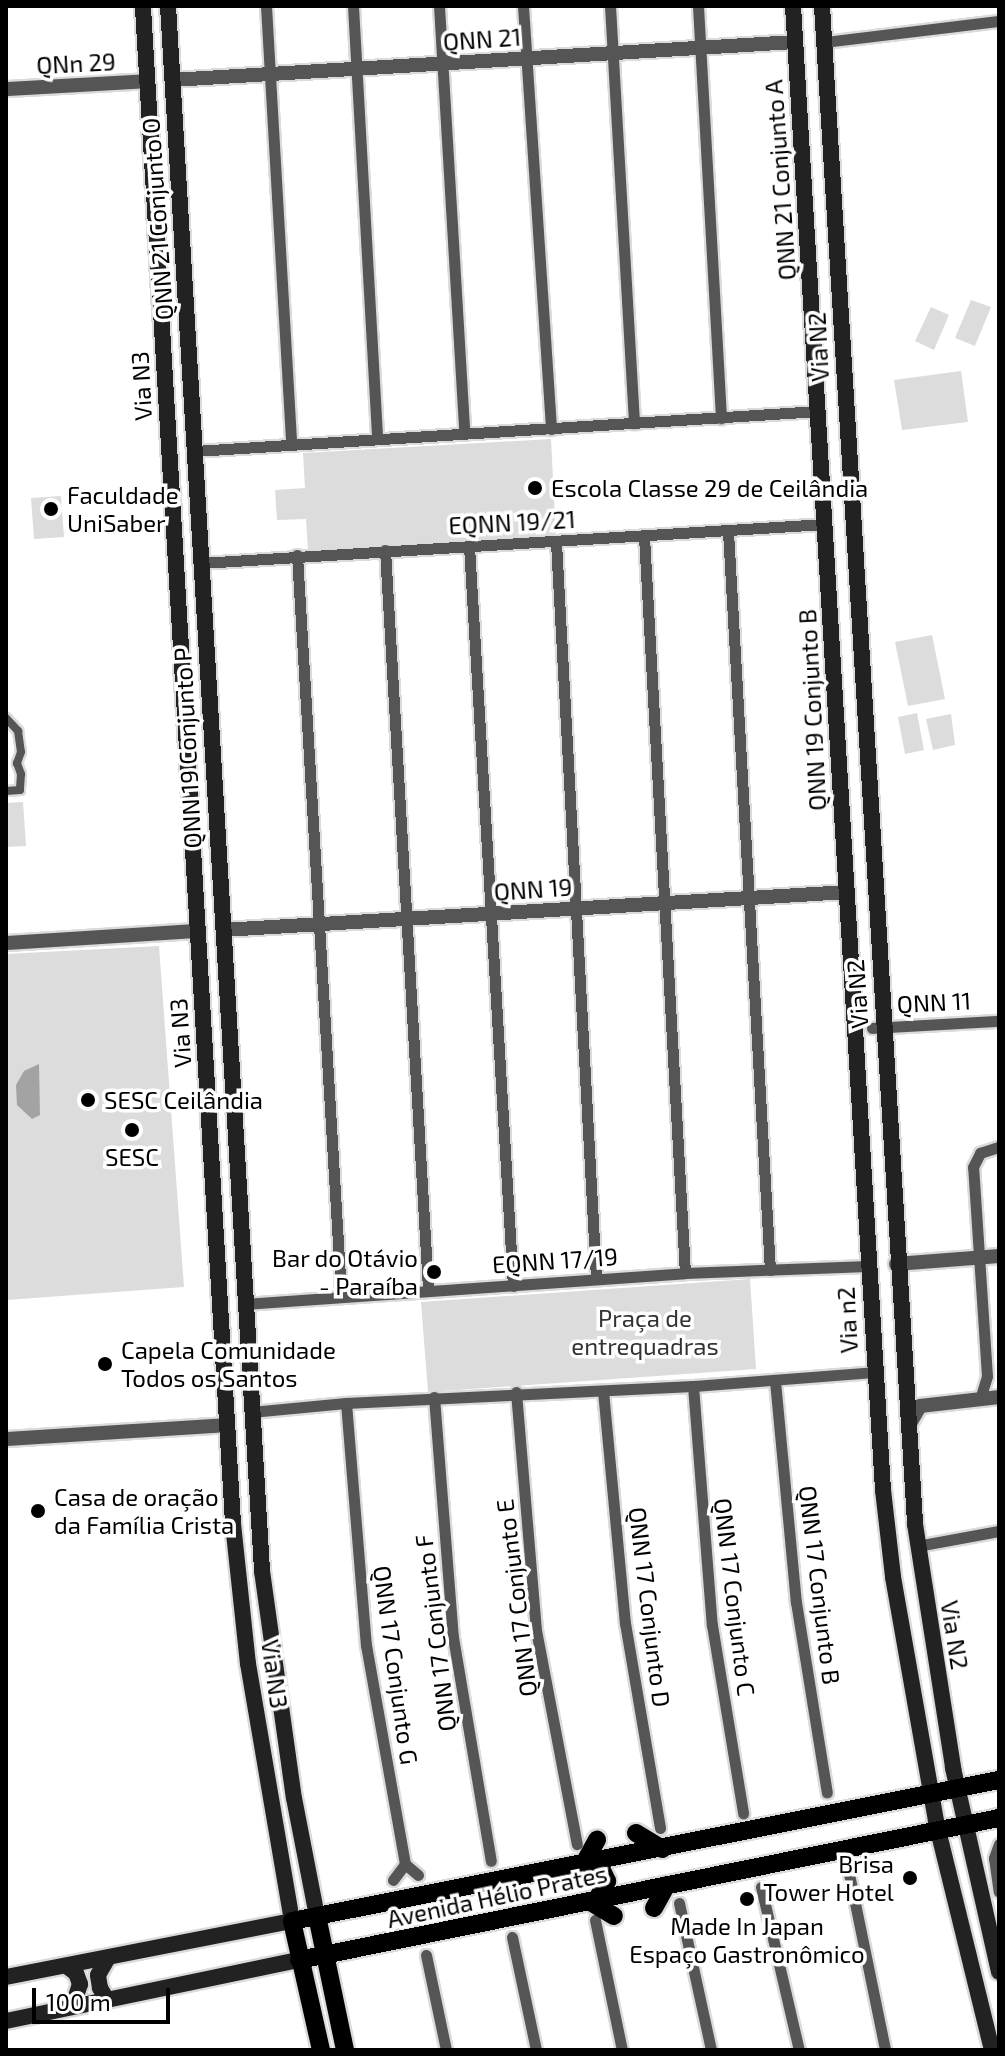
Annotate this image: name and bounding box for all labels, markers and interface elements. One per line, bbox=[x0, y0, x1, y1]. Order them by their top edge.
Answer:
street label: QNN 21 bbox=[442, 22, 522, 56]
street label: QNn 29 bbox=[36, 47, 116, 79]
street label: QNN 21 Conjunto A bbox=[759, 78, 801, 282]
street label: QNN 21 Conjunto O bbox=[136, 117, 178, 321]
street label: Via N2 bbox=[802, 312, 834, 382]
street label: Via N3 bbox=[125, 351, 157, 421]
place label: Escola Classe 29 de Ceilândia bbox=[551, 474, 868, 502]
marker: Escola Classe 29 de Ceilândia bbox=[526, 479, 544, 497]
place label: Faculdade UniSaber bbox=[67, 481, 179, 537]
marker: Faculdade UniSaber bbox=[42, 500, 60, 518]
street label: EQNN 19/21 bbox=[448, 504, 576, 540]
street label: QNN 19 Conjunto B bbox=[792, 609, 832, 811]
street label: QNN 19 Conjunto P bbox=[167, 647, 207, 849]
street label: QNN 19 bbox=[493, 872, 573, 906]
street label: Via N2 bbox=[840, 958, 874, 1030]
street label: QNN 11 bbox=[896, 986, 972, 1018]
street label: Via N3 bbox=[163, 997, 197, 1069]
place label: SESC Ceilândia bbox=[104, 1086, 263, 1114]
marker: SESC Ceilândia bbox=[79, 1091, 97, 1109]
marker: SESC bbox=[123, 1121, 141, 1139]
place label: SESC bbox=[105, 1143, 159, 1171]
street label: EQNN 17/19 bbox=[491, 1241, 619, 1279]
place label: Bar do Otávio - Paraíba bbox=[272, 1244, 418, 1300]
marker: Bar do Otávio - Paraíba bbox=[425, 1263, 443, 1281]
street label: Via n2 bbox=[831, 1286, 863, 1354]
park label: Praça de entrequadras bbox=[571, 1304, 719, 1360]
place label: Capela Comunidade Todos os Santos bbox=[121, 1336, 336, 1392]
marker: Capela Comunidade Todos os Santos bbox=[96, 1355, 114, 1373]
place label: Casa de oração da Família Crista bbox=[54, 1483, 234, 1539]
street label: QNN 17 Conjunto B bbox=[794, 1484, 846, 1686]
street label: QNN 17 Conjunto C bbox=[709, 1496, 761, 1698]
street label: QNN 17 Conjunto E bbox=[490, 1498, 542, 1698]
marker: Casa de oração da Família Crista bbox=[29, 1502, 47, 1520]
street label: QNN 17 Conjunto D bbox=[623, 1505, 677, 1709]
street label: QNN 17 Conjunto F bbox=[409, 1533, 461, 1733]
street label: QNN 17 Conjunto G bbox=[368, 1564, 424, 1766]
street label: Via N2 bbox=[935, 1598, 975, 1672]
street label: Via N3 bbox=[256, 1638, 294, 1710]
place label: Brisa Tower Hotel bbox=[763, 1850, 894, 1906]
street label: Avenida Hélio Prates bbox=[384, 1859, 610, 1933]
marker: Brisa Tower Hotel bbox=[901, 1869, 919, 1887]
marker: Made In Japan Espaço Gastronômico bbox=[738, 1890, 756, 1908]
place label: Made In Japan Espaço Gastronômico bbox=[629, 1912, 865, 1968]
scale bar bbox=[36, 1972, 174, 2022]
text: 100 m bbox=[46, 1987, 111, 2016]

